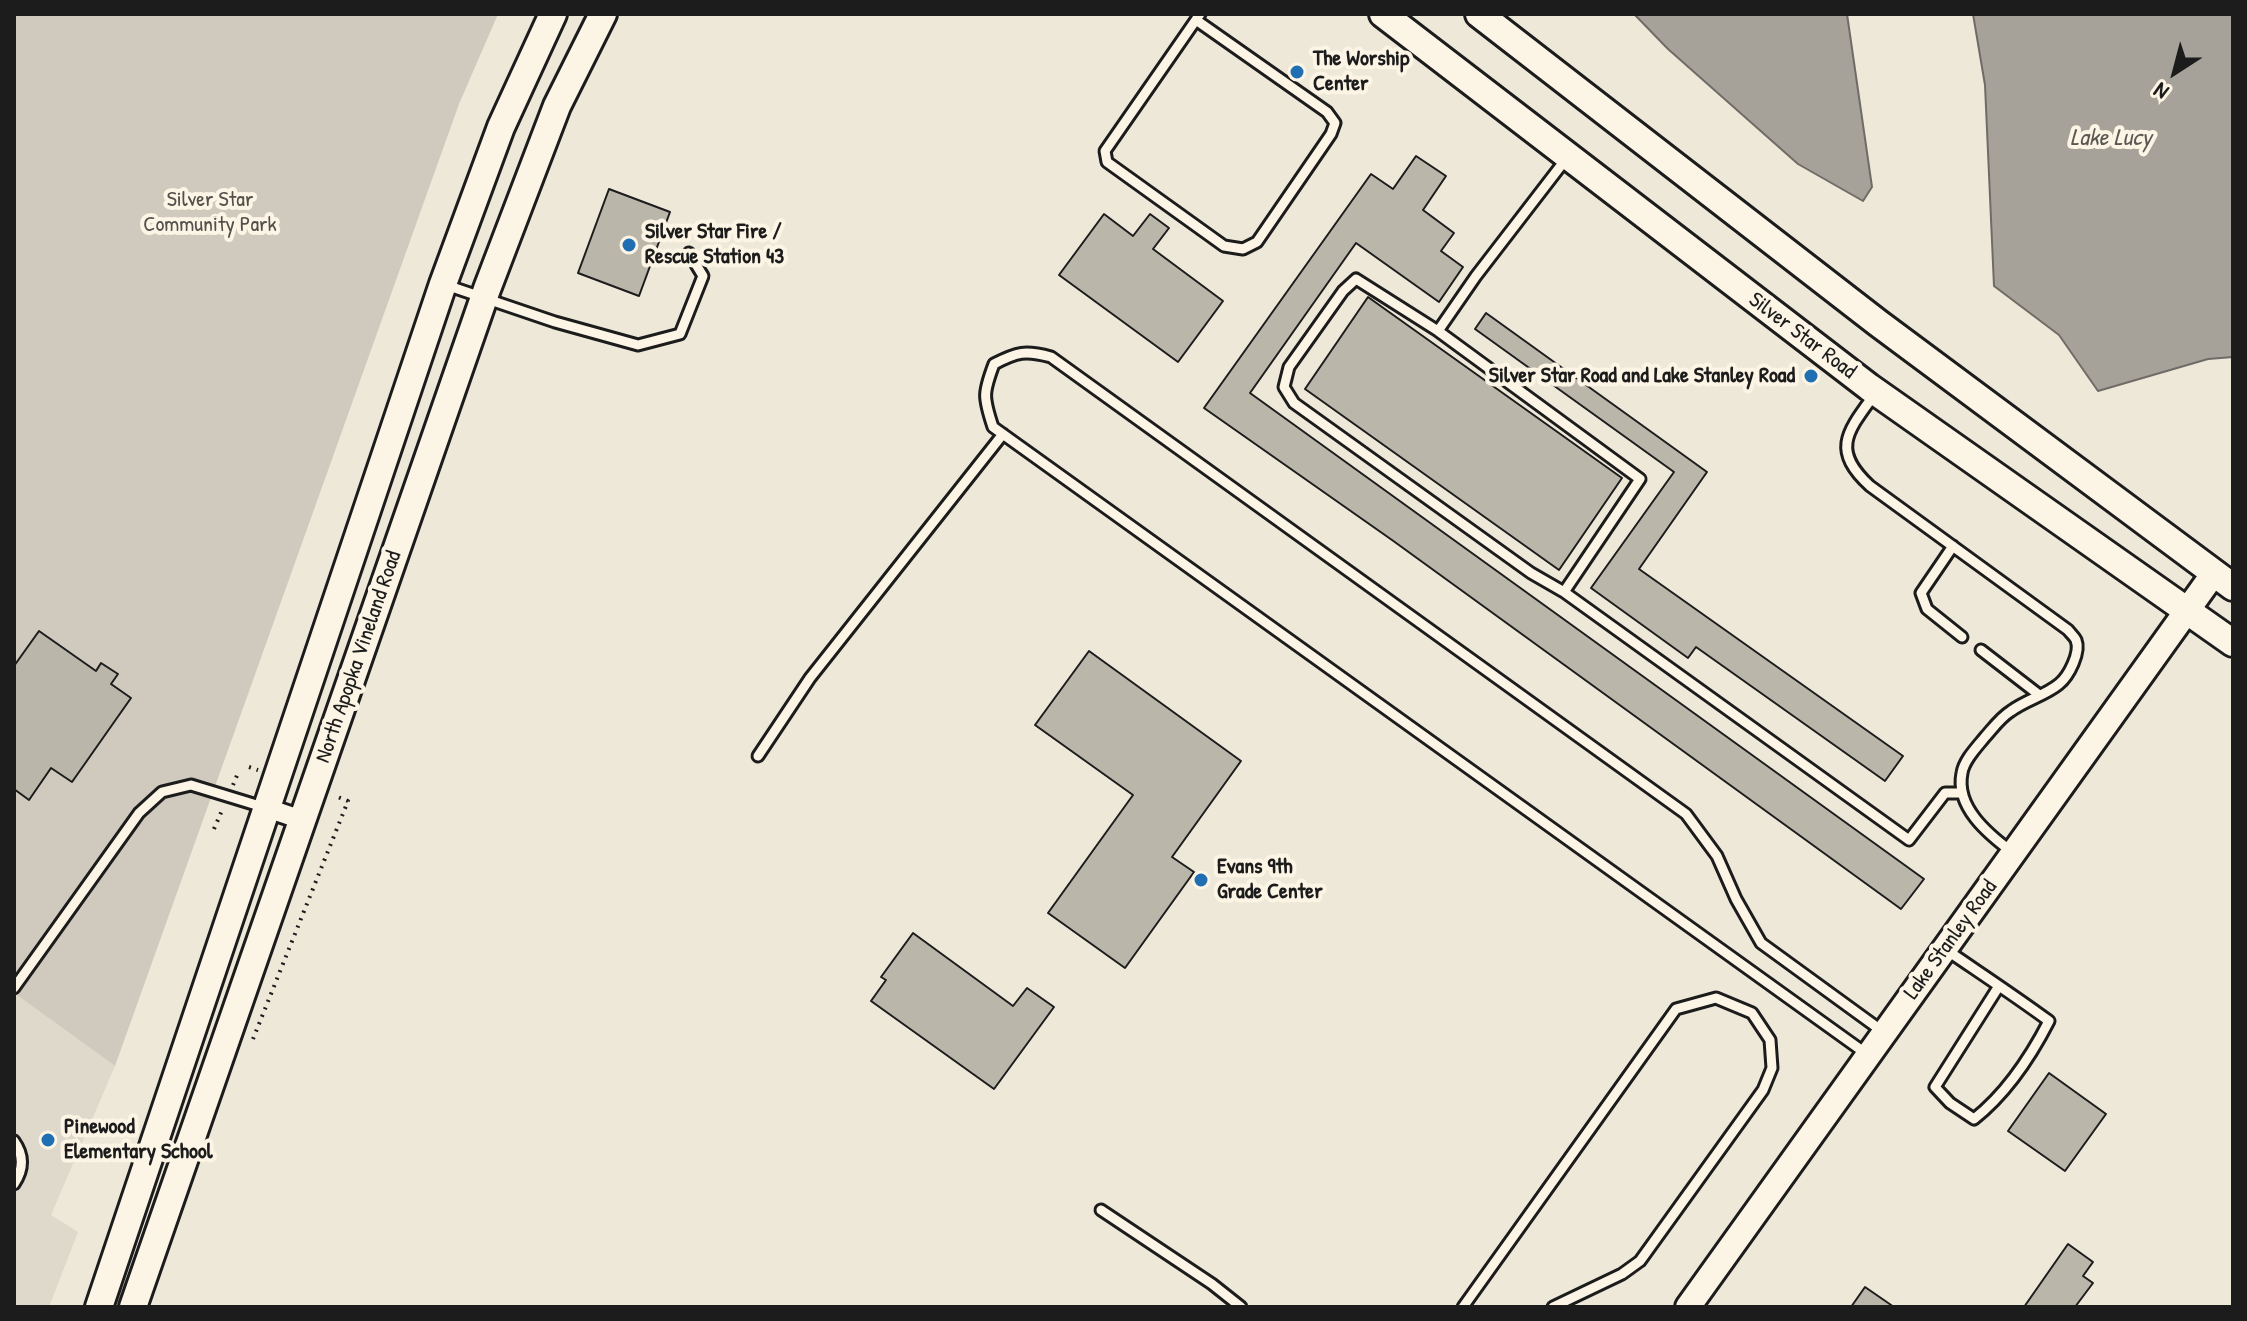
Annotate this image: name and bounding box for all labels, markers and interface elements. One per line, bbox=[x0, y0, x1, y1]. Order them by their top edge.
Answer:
north arrow bbox=[2135, 32, 2215, 112]
place label: The Worship Center bbox=[1313, 46, 1409, 98]
marker: The Worship Center bbox=[1288, 63, 1306, 81]
text: N bbox=[2147, 76, 2174, 107]
water label: Lake Lucy bbox=[2070, 125, 2152, 153]
park label: Silver Star Community Park bbox=[143, 187, 277, 238]
place label: Silver Star Fire / Rescue Station 43 bbox=[645, 219, 784, 270]
marker: Silver Star Fire / Rescue Station 43 bbox=[620, 236, 638, 254]
street label: Silver Star Road bbox=[1743, 287, 1861, 385]
place label: Silver Star Road and Lake Stanley Road bbox=[1489, 363, 1795, 389]
marker: Silver Star Road and Lake Stanley Road bbox=[1802, 367, 1820, 385]
street label: North Apopka Vineland Road bbox=[310, 548, 408, 766]
place label: Evans 9th Grade Center bbox=[1217, 854, 1323, 906]
marker: Evans 9th Grade Center bbox=[1192, 871, 1210, 889]
street label: Lake Stanley Road bbox=[1899, 875, 2003, 1005]
place label: Pinewood Elementary School bbox=[64, 1114, 212, 1166]
marker: Pinewood Elementary School bbox=[39, 1131, 57, 1149]

